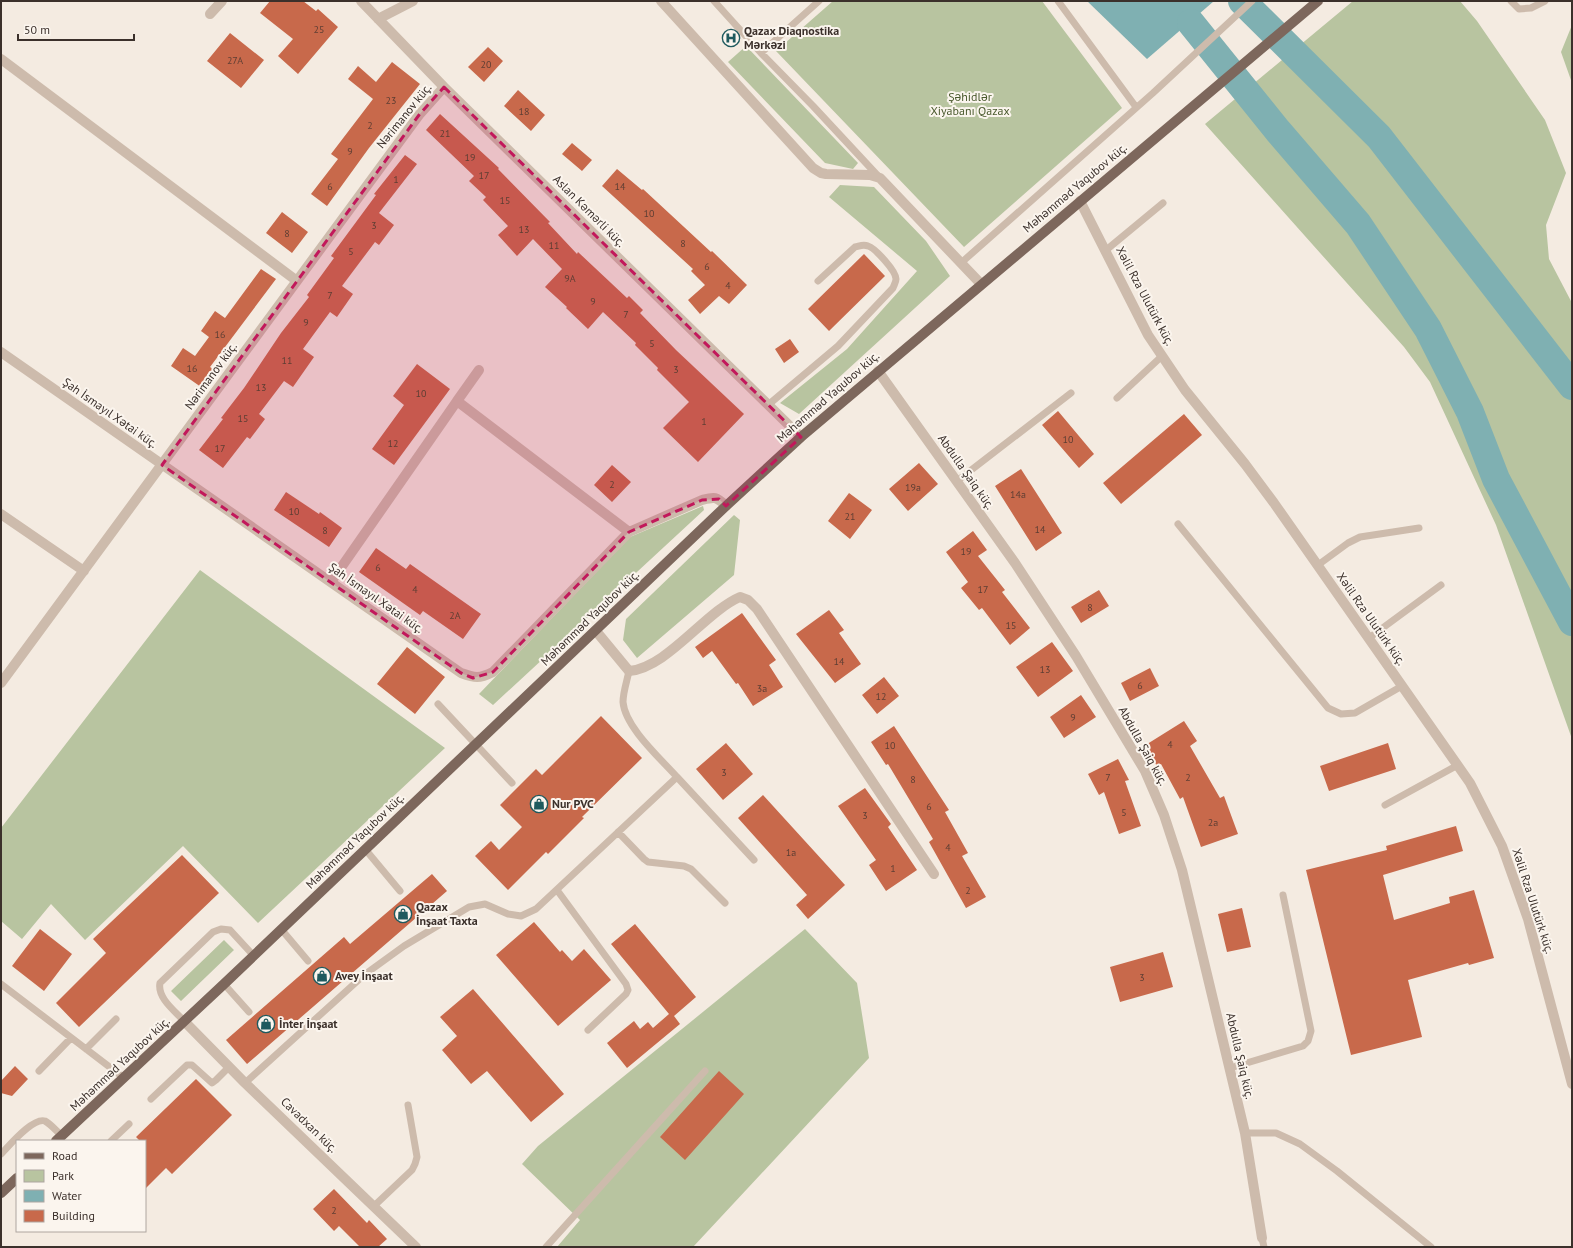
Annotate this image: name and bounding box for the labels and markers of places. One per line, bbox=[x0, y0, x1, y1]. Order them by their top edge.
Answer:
place label: Qazax Diaqnostika Mərkəzi bbox=[744, 23, 839, 52]
hospital icon: Qazax Diaqnostika Mərkəzi bbox=[721, 28, 741, 48]
shop icon: Nur PVC bbox=[529, 794, 549, 814]
place label: Nur PVC bbox=[552, 796, 594, 811]
place label: Qazax İnşaat Taxta bbox=[416, 899, 478, 928]
shop icon: Qazax İnşaat Taxta bbox=[393, 904, 413, 924]
shop icon: Avey İnşaat bbox=[312, 966, 332, 986]
place label: Avey İnşaat bbox=[335, 968, 393, 983]
shop icon: İnter İnşaat bbox=[256, 1014, 276, 1034]
place label: İnter İnşaat bbox=[279, 1016, 338, 1031]

